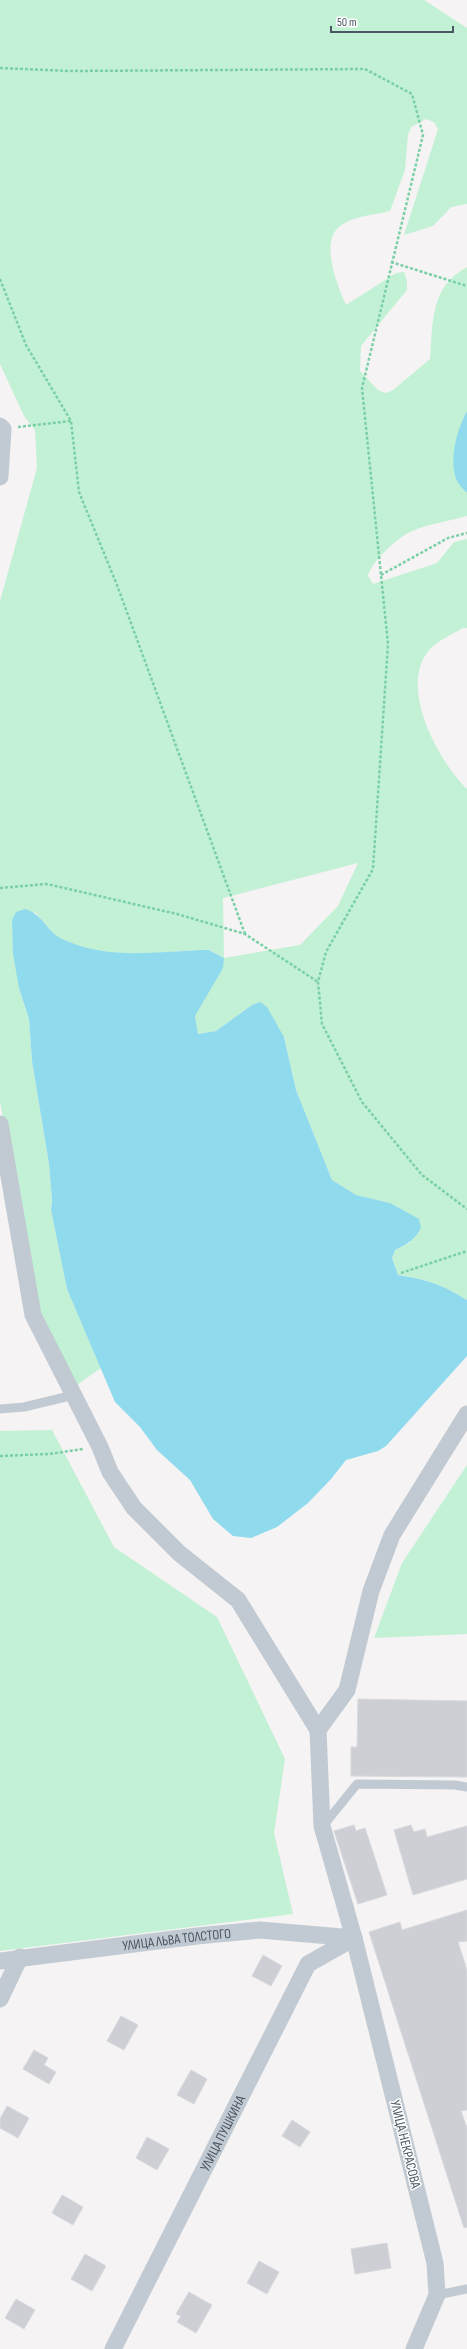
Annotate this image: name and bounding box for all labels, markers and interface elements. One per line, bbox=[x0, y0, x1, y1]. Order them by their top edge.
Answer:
scale bar bbox=[331, 8, 453, 34]
text: 50 m bbox=[337, 15, 357, 30]
street label: УЛИЦА ЛЬВА ТОЛСТОГО bbox=[121, 1925, 232, 1954]
street label: УЛИЦА ПУШКИНА bbox=[196, 2092, 250, 2174]
street label: УЛИЦА НЕКРАСОВА bbox=[386, 2098, 425, 2191]

